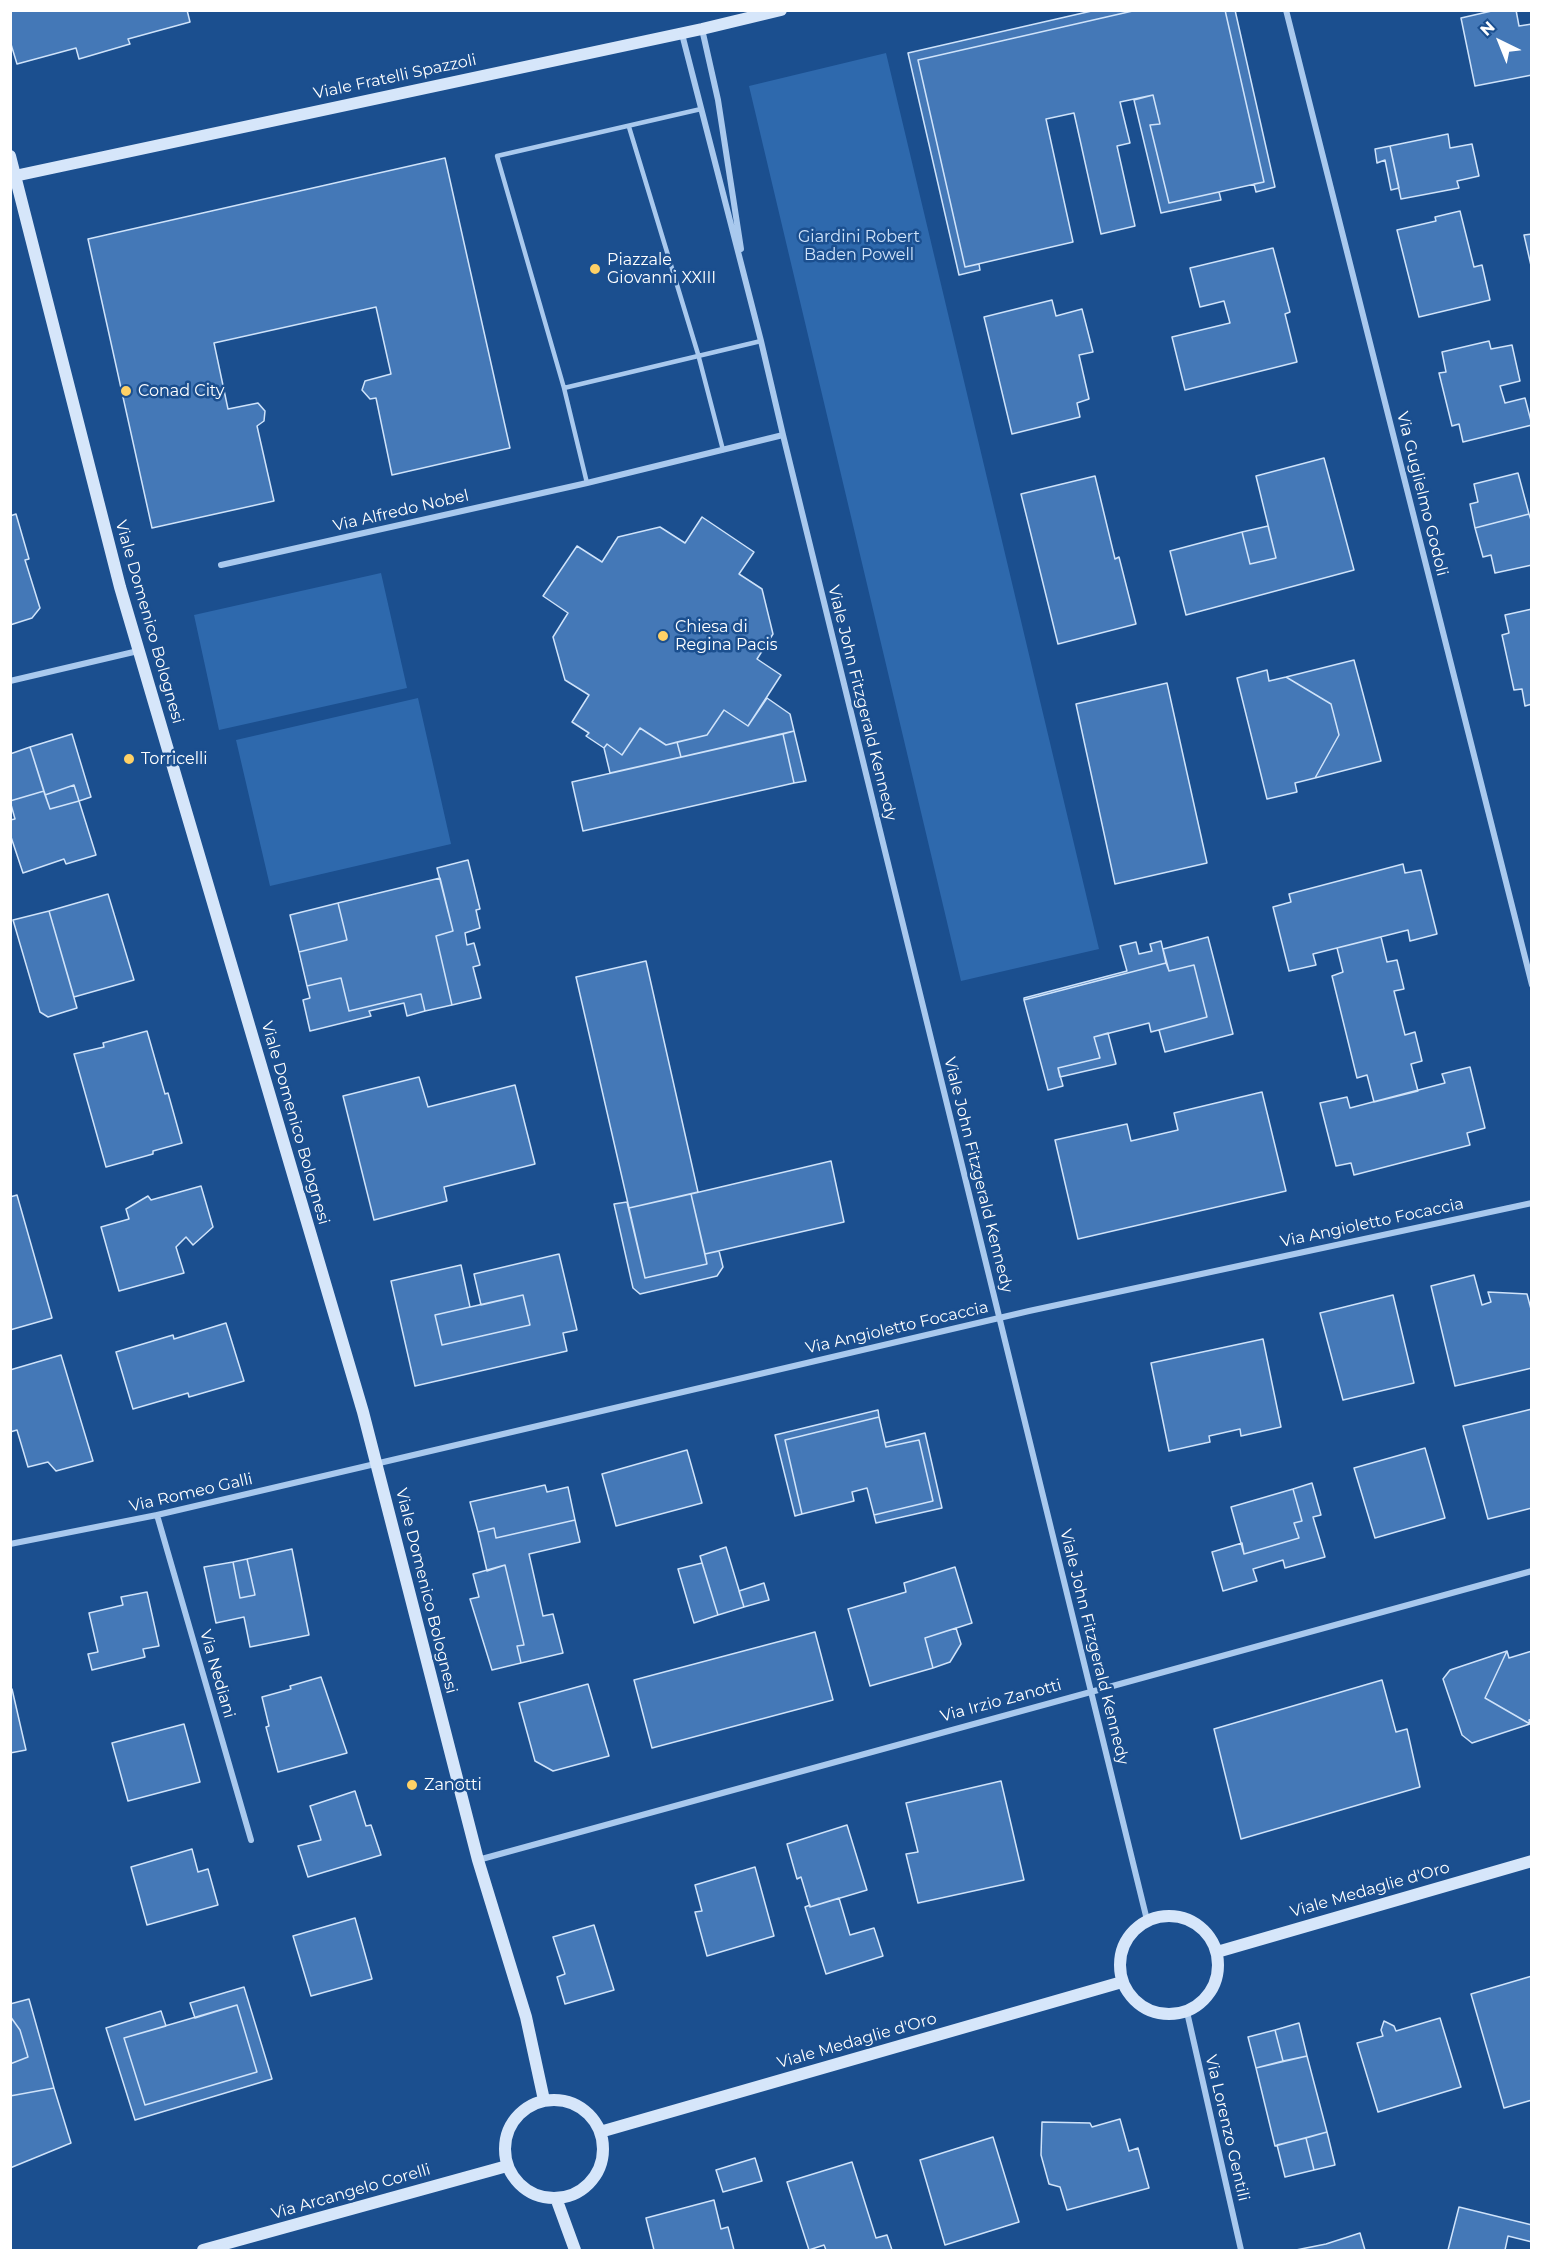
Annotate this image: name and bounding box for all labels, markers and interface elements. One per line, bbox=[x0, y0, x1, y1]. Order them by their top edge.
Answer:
north arrow bbox=[1470, 12, 1530, 72]
text: N bbox=[1476, 17, 1499, 40]
street label: Viale Fratelli Spazzoli bbox=[312, 50, 478, 104]
park label: Giardini Robert Baden Powell bbox=[798, 227, 920, 265]
place label: Piazzale Giovanni XXIII bbox=[607, 250, 716, 288]
marker: Piazzale Giovanni XXIII bbox=[588, 262, 602, 276]
place label: Conad City bbox=[138, 381, 224, 401]
marker: Conad City bbox=[119, 384, 133, 398]
street label: Via Guglielmo Godoli bbox=[1392, 410, 1452, 578]
street label: Via Alfredo Nobel bbox=[331, 486, 471, 536]
street label: Viale Domenico Bolognesi bbox=[111, 518, 187, 726]
street label: Viale John Fitzgerald Kennedy bbox=[823, 583, 901, 823]
place label: Chiesa di Regina Pacis bbox=[675, 617, 778, 655]
marker: Chiesa di Regina Pacis bbox=[656, 629, 670, 643]
place label: Torricelli bbox=[141, 749, 208, 769]
marker: Torricelli bbox=[122, 752, 136, 766]
street label: Viale Domenico Bolognesi bbox=[257, 1019, 333, 1227]
street label: Viale John Fitzgerald Kennedy bbox=[939, 1055, 1017, 1295]
street label: Via Angioletto Focaccia bbox=[1279, 1194, 1465, 1252]
street label: Via Angioletto Focaccia bbox=[804, 1298, 990, 1358]
street label: Via Romeo Galli bbox=[127, 1469, 255, 1517]
street label: Viale Domenico Bolognesi bbox=[391, 1486, 461, 1696]
street label: Viale John Fitzgerald Kennedy bbox=[1055, 1527, 1133, 1767]
street label: Via Nediani bbox=[195, 1628, 239, 1720]
street label: Via Irzio Zanotti bbox=[938, 1676, 1064, 1726]
place label: Zanotti bbox=[424, 1775, 482, 1795]
marker: Zanotti bbox=[405, 1778, 419, 1792]
street label: Viale Medaglie d'Oro bbox=[1288, 1858, 1452, 1922]
street label: Viale Medaglie d'Oro bbox=[775, 2009, 939, 2073]
street label: Via Lorenzo Gentili bbox=[1201, 2053, 1253, 2203]
street label: Via Arcangelo Corelli bbox=[269, 2160, 433, 2224]

